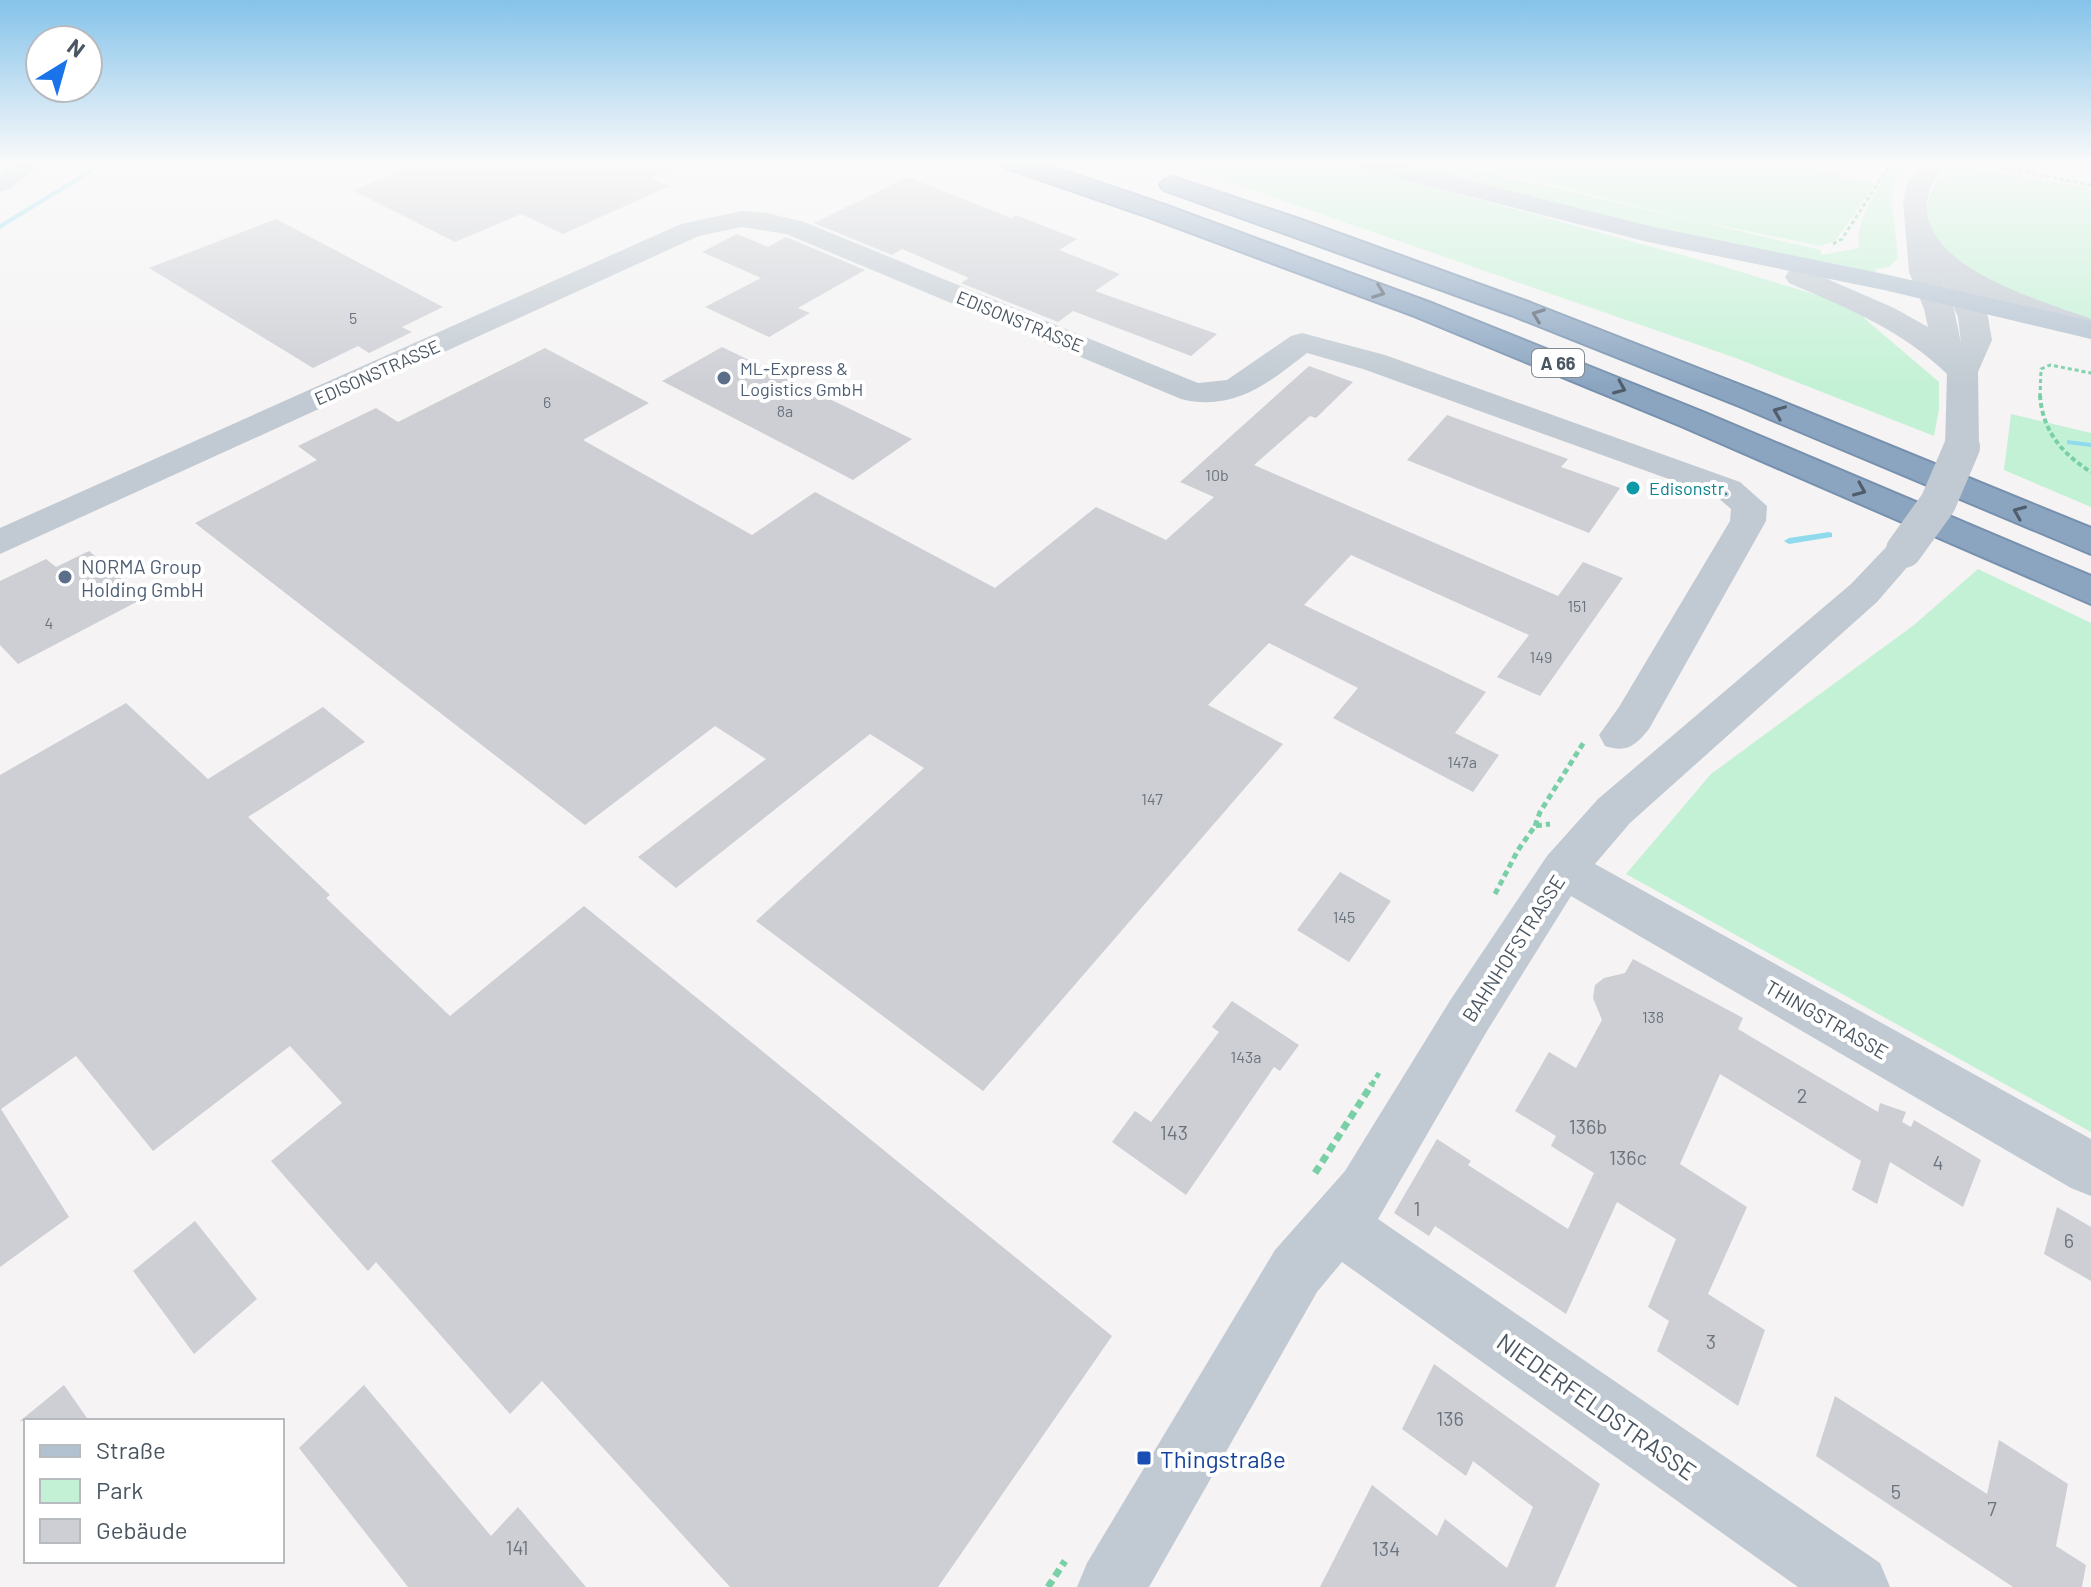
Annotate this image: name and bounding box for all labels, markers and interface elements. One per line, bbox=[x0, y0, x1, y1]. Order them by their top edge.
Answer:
north arrow bbox=[24, 24, 104, 104]
text: N bbox=[63, 32, 90, 62]
one-way arrow bbox=[1371, 282, 1385, 299]
street label: EDISONSTRASSE bbox=[953, 286, 1087, 356]
house number: 5 bbox=[349, 308, 357, 327]
one-way arrow bbox=[1532, 308, 1546, 325]
street label: EDISONSTRASSE bbox=[311, 335, 443, 409]
road number: A 66 bbox=[1532, 349, 1584, 377]
place label: ML-Express & Logistics GmbH bbox=[740, 357, 863, 400]
marker: ML-Express & Logistics GmbH bbox=[715, 369, 733, 387]
one-way arrow bbox=[1612, 378, 1626, 395]
house number: 6 bbox=[543, 392, 551, 411]
house number: 8a bbox=[777, 401, 793, 420]
one-way arrow bbox=[1773, 406, 1787, 422]
house number: 10b bbox=[1205, 465, 1229, 484]
place label: Edisonstr. bbox=[1649, 477, 1729, 499]
marker: Edisonstr. bbox=[1624, 479, 1642, 497]
one-way arrow bbox=[1851, 480, 1866, 496]
one-way arrow bbox=[2013, 505, 2027, 521]
place label: NORMA Group Holding GmbH bbox=[81, 554, 204, 601]
marker: NORMA Group Holding GmbH bbox=[56, 568, 74, 586]
house number: 151 bbox=[1568, 596, 1586, 615]
house number: 4 bbox=[45, 613, 53, 632]
house number: 149 bbox=[1530, 647, 1552, 666]
house number: 147a bbox=[1447, 752, 1477, 771]
house number: 147 bbox=[1141, 789, 1163, 808]
street label: BAHNHOFSTRASSE bbox=[1457, 870, 1569, 1026]
house number: 145 bbox=[1333, 907, 1355, 926]
street label: THINGSTRASSE bbox=[1761, 974, 1893, 1064]
house number: 138 bbox=[1642, 1007, 1664, 1026]
house number: 143a bbox=[1231, 1047, 1261, 1066]
house number: 2 bbox=[1797, 1083, 1807, 1107]
house number: 136b bbox=[1569, 1114, 1607, 1138]
house number: 143 bbox=[1160, 1120, 1188, 1144]
house number: 136c bbox=[1609, 1145, 1647, 1169]
house number: 4 bbox=[1932, 1150, 1944, 1174]
house number: 1 bbox=[1414, 1196, 1421, 1220]
house number: 6 bbox=[2064, 1228, 2074, 1252]
street label: NIEDERFELDSTRASSE bbox=[1492, 1326, 1702, 1486]
house number: 3 bbox=[1706, 1329, 1716, 1353]
house number: 136 bbox=[1436, 1406, 1464, 1430]
legend bbox=[24, 1419, 284, 1563]
text: Straße bbox=[96, 1435, 166, 1464]
place label: Thingstraße bbox=[1160, 1444, 1286, 1473]
marker: Thingstraße bbox=[1135, 1449, 1153, 1467]
text: Park bbox=[96, 1475, 143, 1504]
house number: 5 bbox=[1891, 1479, 1901, 1503]
house number: 7 bbox=[1987, 1496, 1997, 1520]
text: Gebäude bbox=[96, 1515, 188, 1544]
house number: 141 bbox=[505, 1535, 529, 1559]
house number: 134 bbox=[1372, 1536, 1400, 1560]

